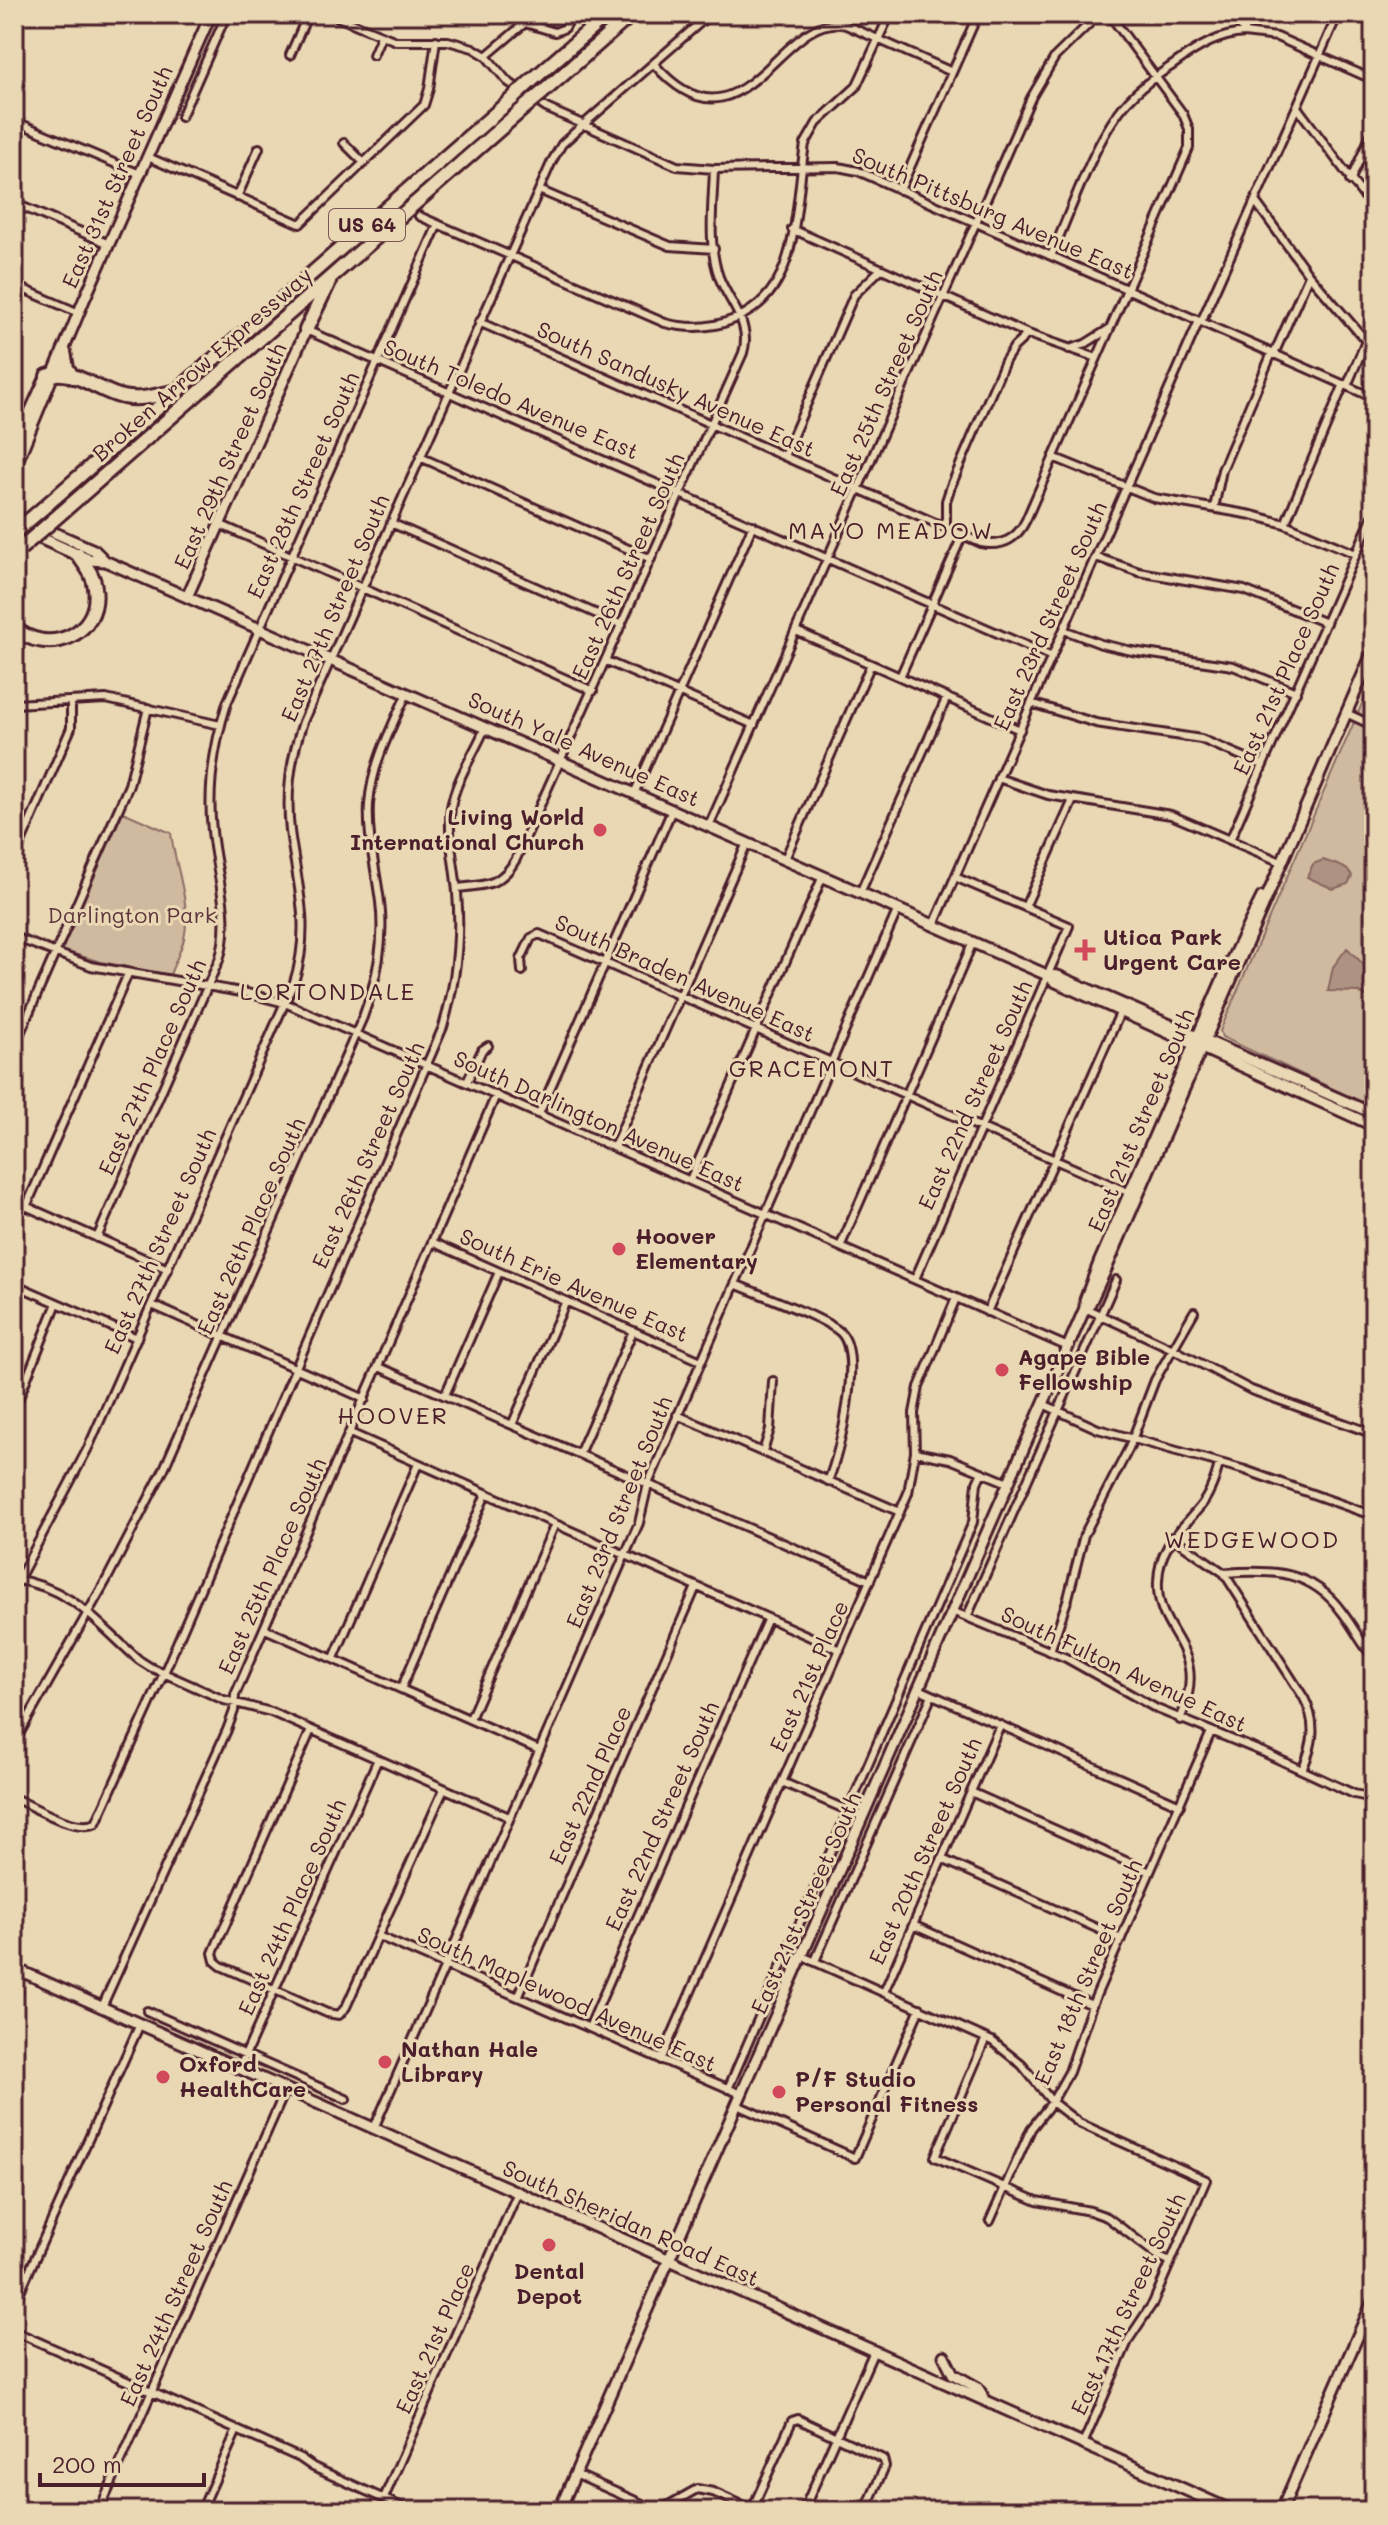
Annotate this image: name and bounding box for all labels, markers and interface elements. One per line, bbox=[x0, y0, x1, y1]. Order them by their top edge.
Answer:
street label: East 31st Street South bbox=[54, 61, 179, 293]
street label: South Pittsburg Avenue East bbox=[848, 140, 1139, 285]
road number: US 64 bbox=[329, 209, 405, 241]
street label: Broken Arrow Expressway bbox=[86, 260, 318, 467]
street label: East 25th Street South bbox=[823, 265, 949, 500]
street label: South Sandusky Avenue East bbox=[533, 314, 820, 463]
street label: South Toledo Avenue East bbox=[379, 331, 643, 466]
street label: East 29th Street South bbox=[167, 338, 293, 573]
street label: East 28th Street South bbox=[239, 367, 366, 603]
street label: East 26th Street South bbox=[564, 448, 691, 684]
street label: East 27th Street South bbox=[274, 490, 396, 726]
street label: East 23rd Street South bbox=[986, 497, 1113, 735]
district label: MAYO MEADOW bbox=[788, 514, 994, 545]
street label: East 21st Place South bbox=[1226, 558, 1345, 779]
street label: South Yale Avenue East bbox=[464, 684, 705, 813]
place label: Living World International Church bbox=[350, 802, 584, 856]
marker: Living World International Church bbox=[591, 821, 609, 839]
park label: Darlington Park bbox=[48, 900, 216, 929]
street label: South Braden Avenue East bbox=[551, 907, 820, 1048]
place label: Utica Park Urgent Care bbox=[1103, 922, 1241, 976]
marker: Utica Park Urgent Care bbox=[1074, 939, 1096, 961]
street label: East 27th Place South bbox=[91, 954, 212, 1179]
district label: LORTONDALE bbox=[240, 975, 416, 1006]
street label: East 22nd Street South bbox=[911, 976, 1038, 1214]
street label: East 21st Street South bbox=[1080, 1004, 1201, 1236]
street label: East 26th Street South bbox=[304, 1037, 431, 1273]
street label: South Darlington Avenue East bbox=[449, 1043, 749, 1198]
district label: GRACEMONT bbox=[729, 1052, 895, 1083]
street label: East 26th Place South bbox=[190, 1113, 311, 1339]
street label: East 27th Street South bbox=[97, 1123, 222, 1358]
street label: South Erie Avenue East bbox=[455, 1221, 693, 1348]
place label: Hoover Elementary bbox=[635, 1221, 758, 1275]
marker: Hoover Elementary bbox=[610, 1240, 628, 1258]
place label: Agape Bible Fellowship bbox=[1018, 1342, 1150, 1396]
marker: Agape Bible Fellowship bbox=[993, 1361, 1011, 1379]
street label: East 23rd Street South bbox=[559, 1392, 678, 1632]
district label: HOOVER bbox=[337, 1399, 449, 1430]
street label: East 25th Place South bbox=[211, 1453, 332, 1678]
district label: WEDGEWOOD bbox=[1164, 1523, 1340, 1554]
street label: East 21st Place bbox=[762, 1596, 855, 1756]
street label: South Fulton Avenue East bbox=[997, 1599, 1252, 1738]
street label: East 22nd Street South bbox=[598, 1697, 725, 1935]
street label: East 22nd Place bbox=[542, 1701, 637, 1869]
street label: East 20th Street South bbox=[861, 1733, 988, 1969]
street label: East 21st Street South bbox=[744, 1787, 868, 2018]
street label: East 24th Place South bbox=[231, 1794, 352, 2020]
street label: East 18th Street South bbox=[1027, 1854, 1148, 2089]
street label: South Maplewood Avenue East bbox=[413, 1919, 721, 2078]
place label: Nathan Hale Library bbox=[401, 2034, 538, 2088]
place label: Oxford HealthCare bbox=[179, 2049, 306, 2103]
marker: Nathan Hale Library bbox=[376, 2053, 394, 2071]
place label: P/F Studio Personal Fitness bbox=[795, 2064, 978, 2118]
marker: Oxford HealthCare bbox=[154, 2068, 172, 2086]
marker: P/F Studio Personal Fitness bbox=[770, 2083, 788, 2101]
street label: South Sheridan Road East bbox=[498, 2153, 764, 2292]
street label: East 24th Street South bbox=[113, 2175, 239, 2410]
street label: East 17th Street South bbox=[1063, 2188, 1192, 2419]
marker: Dental Depot bbox=[540, 2236, 558, 2254]
place label: Dental Depot bbox=[514, 2256, 584, 2310]
street label: East 21st Place bbox=[388, 2258, 481, 2418]
scale bar bbox=[40, 2437, 204, 2487]
text: 200 m bbox=[52, 2448, 122, 2479]

